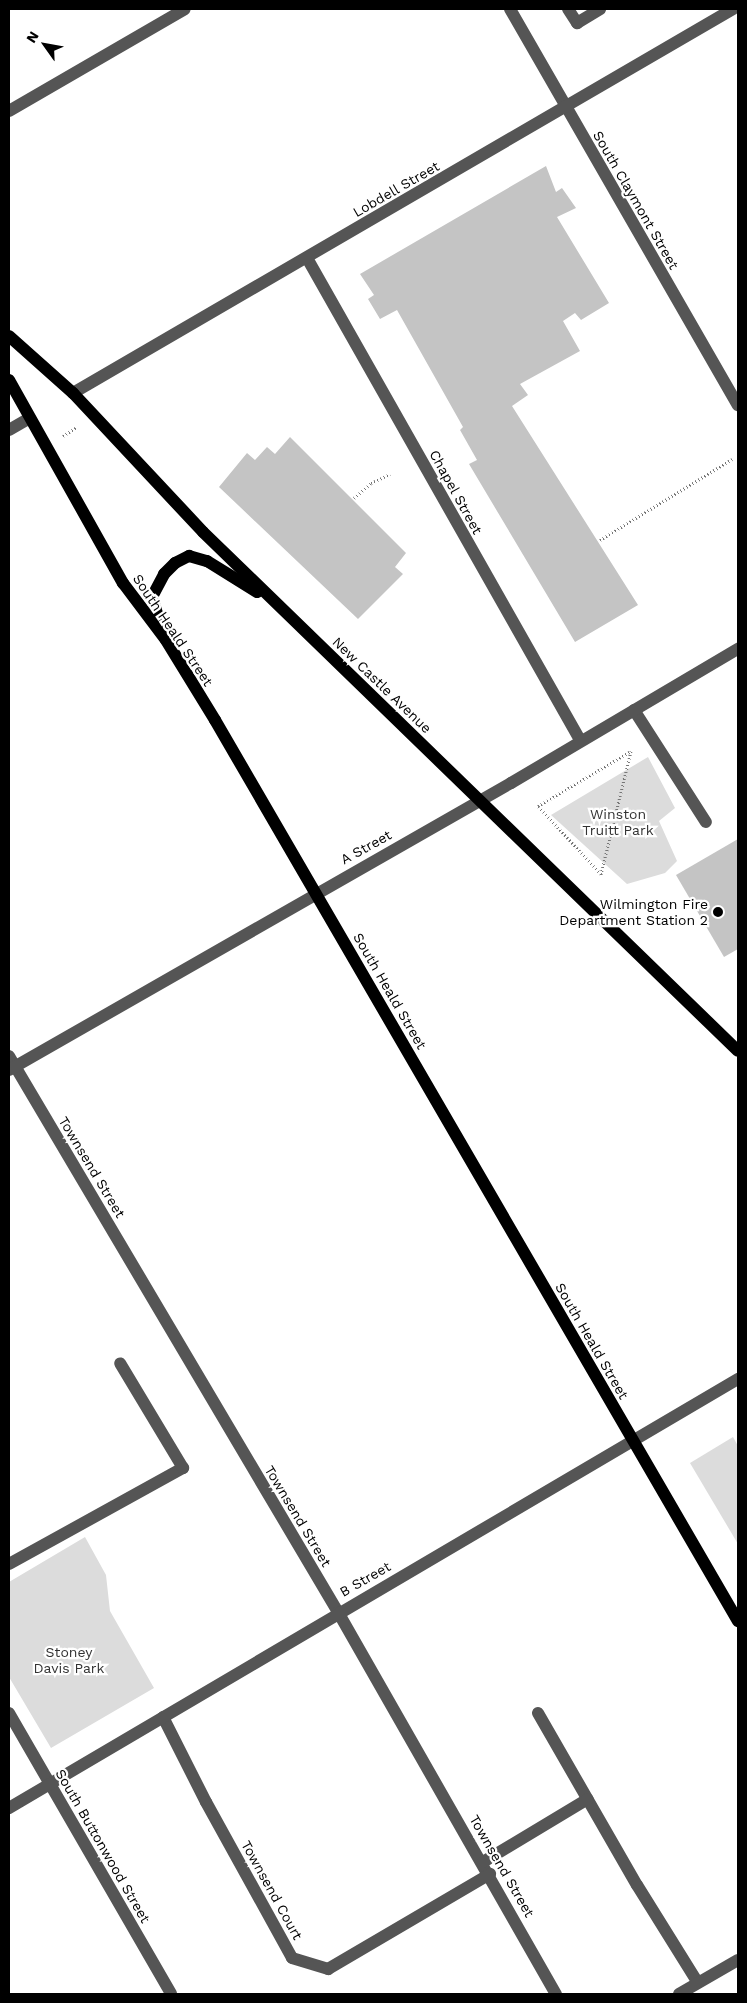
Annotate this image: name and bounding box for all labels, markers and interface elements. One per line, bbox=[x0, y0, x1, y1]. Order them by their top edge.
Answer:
north arrow bbox=[20, 20, 70, 70]
text: N bbox=[23, 28, 42, 46]
street label: South Claymont Street bbox=[589, 128, 683, 272]
street label: Lobdell Street bbox=[350, 157, 442, 221]
street label: Chapel Street bbox=[426, 447, 486, 537]
street label: South Heald Street bbox=[129, 571, 217, 689]
street label: New Castle Avenue bbox=[329, 633, 435, 737]
park label: Winston Truitt Park bbox=[582, 806, 654, 839]
street label: A Street bbox=[337, 826, 395, 868]
place label: Wilmington Fire Department Station 2 bbox=[559, 896, 708, 929]
marker: Wilmington Fire Department Station 2 bbox=[712, 906, 724, 918]
street label: South Heald Street bbox=[350, 930, 430, 1052]
street label: Townsend Street bbox=[55, 1113, 129, 1221]
street label: South Heald Street bbox=[552, 1280, 632, 1402]
street label: Townsend Street bbox=[261, 1462, 335, 1570]
street label: B Street bbox=[337, 1558, 393, 1600]
park label: Stoney Davis Park bbox=[33, 1644, 105, 1676]
street label: South Buttonwood Street bbox=[52, 1766, 154, 1926]
street label: Townsend Street bbox=[466, 1812, 538, 1920]
street label: Townsend Court bbox=[238, 1837, 306, 1943]

